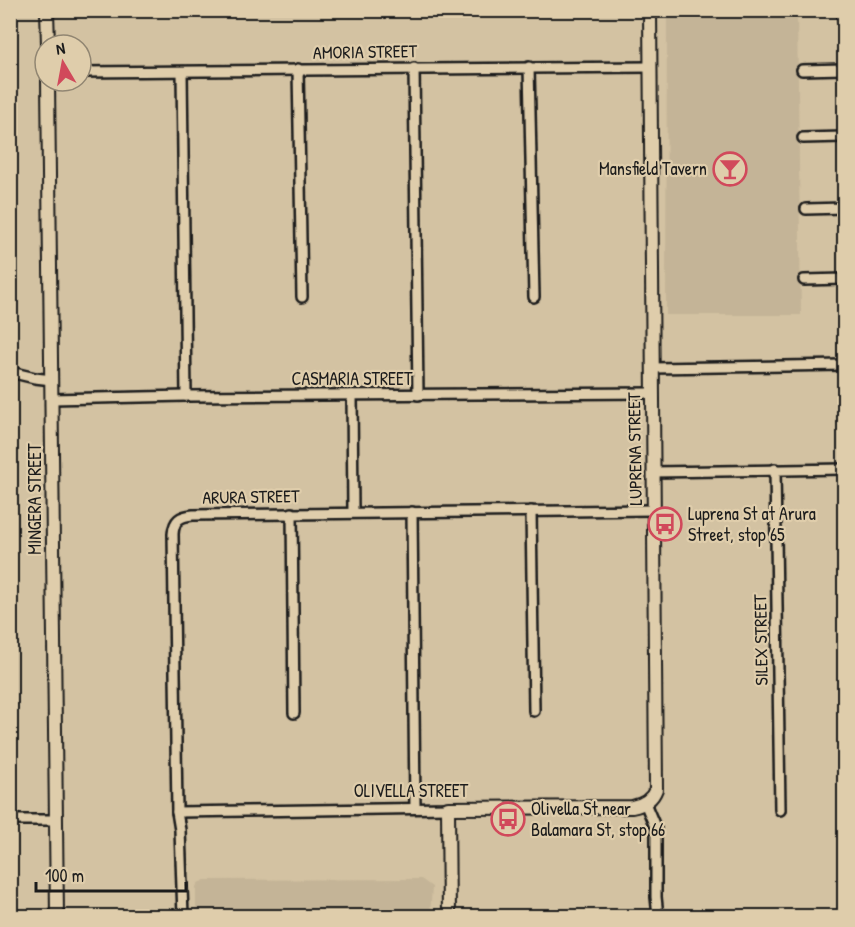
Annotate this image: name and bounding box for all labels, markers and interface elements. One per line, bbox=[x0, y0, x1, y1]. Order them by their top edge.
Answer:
north arrow bbox=[33, 33, 93, 93]
text: N bbox=[54, 37, 67, 60]
street label: AMORIA STREET bbox=[313, 38, 418, 65]
bar icon: Mansfield Tavern bbox=[712, 151, 748, 187]
place label: Mansfield Tavern bbox=[599, 156, 707, 181]
street label: CASMARIA STREET bbox=[292, 366, 413, 391]
street label: LUPRENA STREET bbox=[621, 392, 648, 506]
street label: MINGERA STREET bbox=[22, 443, 47, 555]
street label: ARURA STREET bbox=[202, 483, 300, 510]
place label: Luprena St at Arura Street, stop 65 bbox=[688, 501, 816, 547]
bus stop icon: Luprena St at Arura Street, stop 65 bbox=[647, 506, 683, 542]
street label: SILEX STREET bbox=[747, 594, 774, 686]
street label: OLIVELLA STREET bbox=[354, 778, 469, 803]
place label: Olivella St near Balamara St, stop 66 bbox=[531, 796, 665, 842]
bus stop icon: Olivella St near Balamara St, stop 66 bbox=[490, 801, 526, 837]
scale bar bbox=[36, 855, 186, 893]
text: 100 m bbox=[45, 863, 84, 888]

